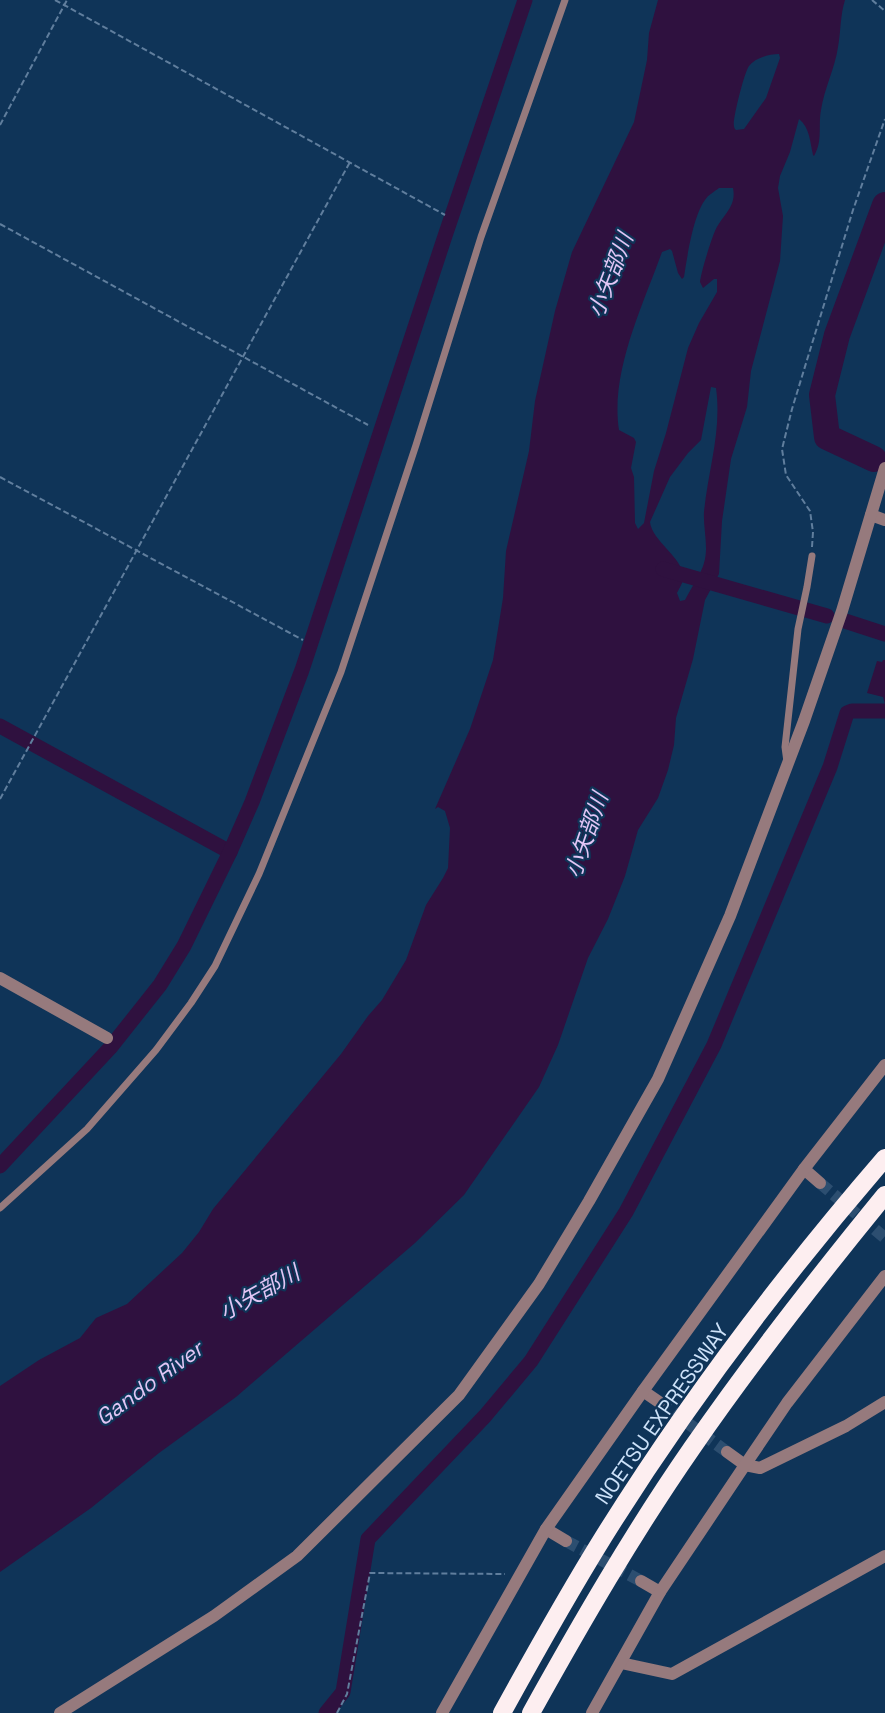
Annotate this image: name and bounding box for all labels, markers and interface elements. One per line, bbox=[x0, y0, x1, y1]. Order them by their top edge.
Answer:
water label: 小矢部川 bbox=[581, 227, 640, 321]
water label: 小矢部川 bbox=[558, 787, 614, 881]
water label: 小矢部川 bbox=[214, 1257, 306, 1326]
street label: NOETSU EXPRESSWAY bbox=[589, 1318, 734, 1510]
water label: Gando River bbox=[90, 1333, 210, 1431]

